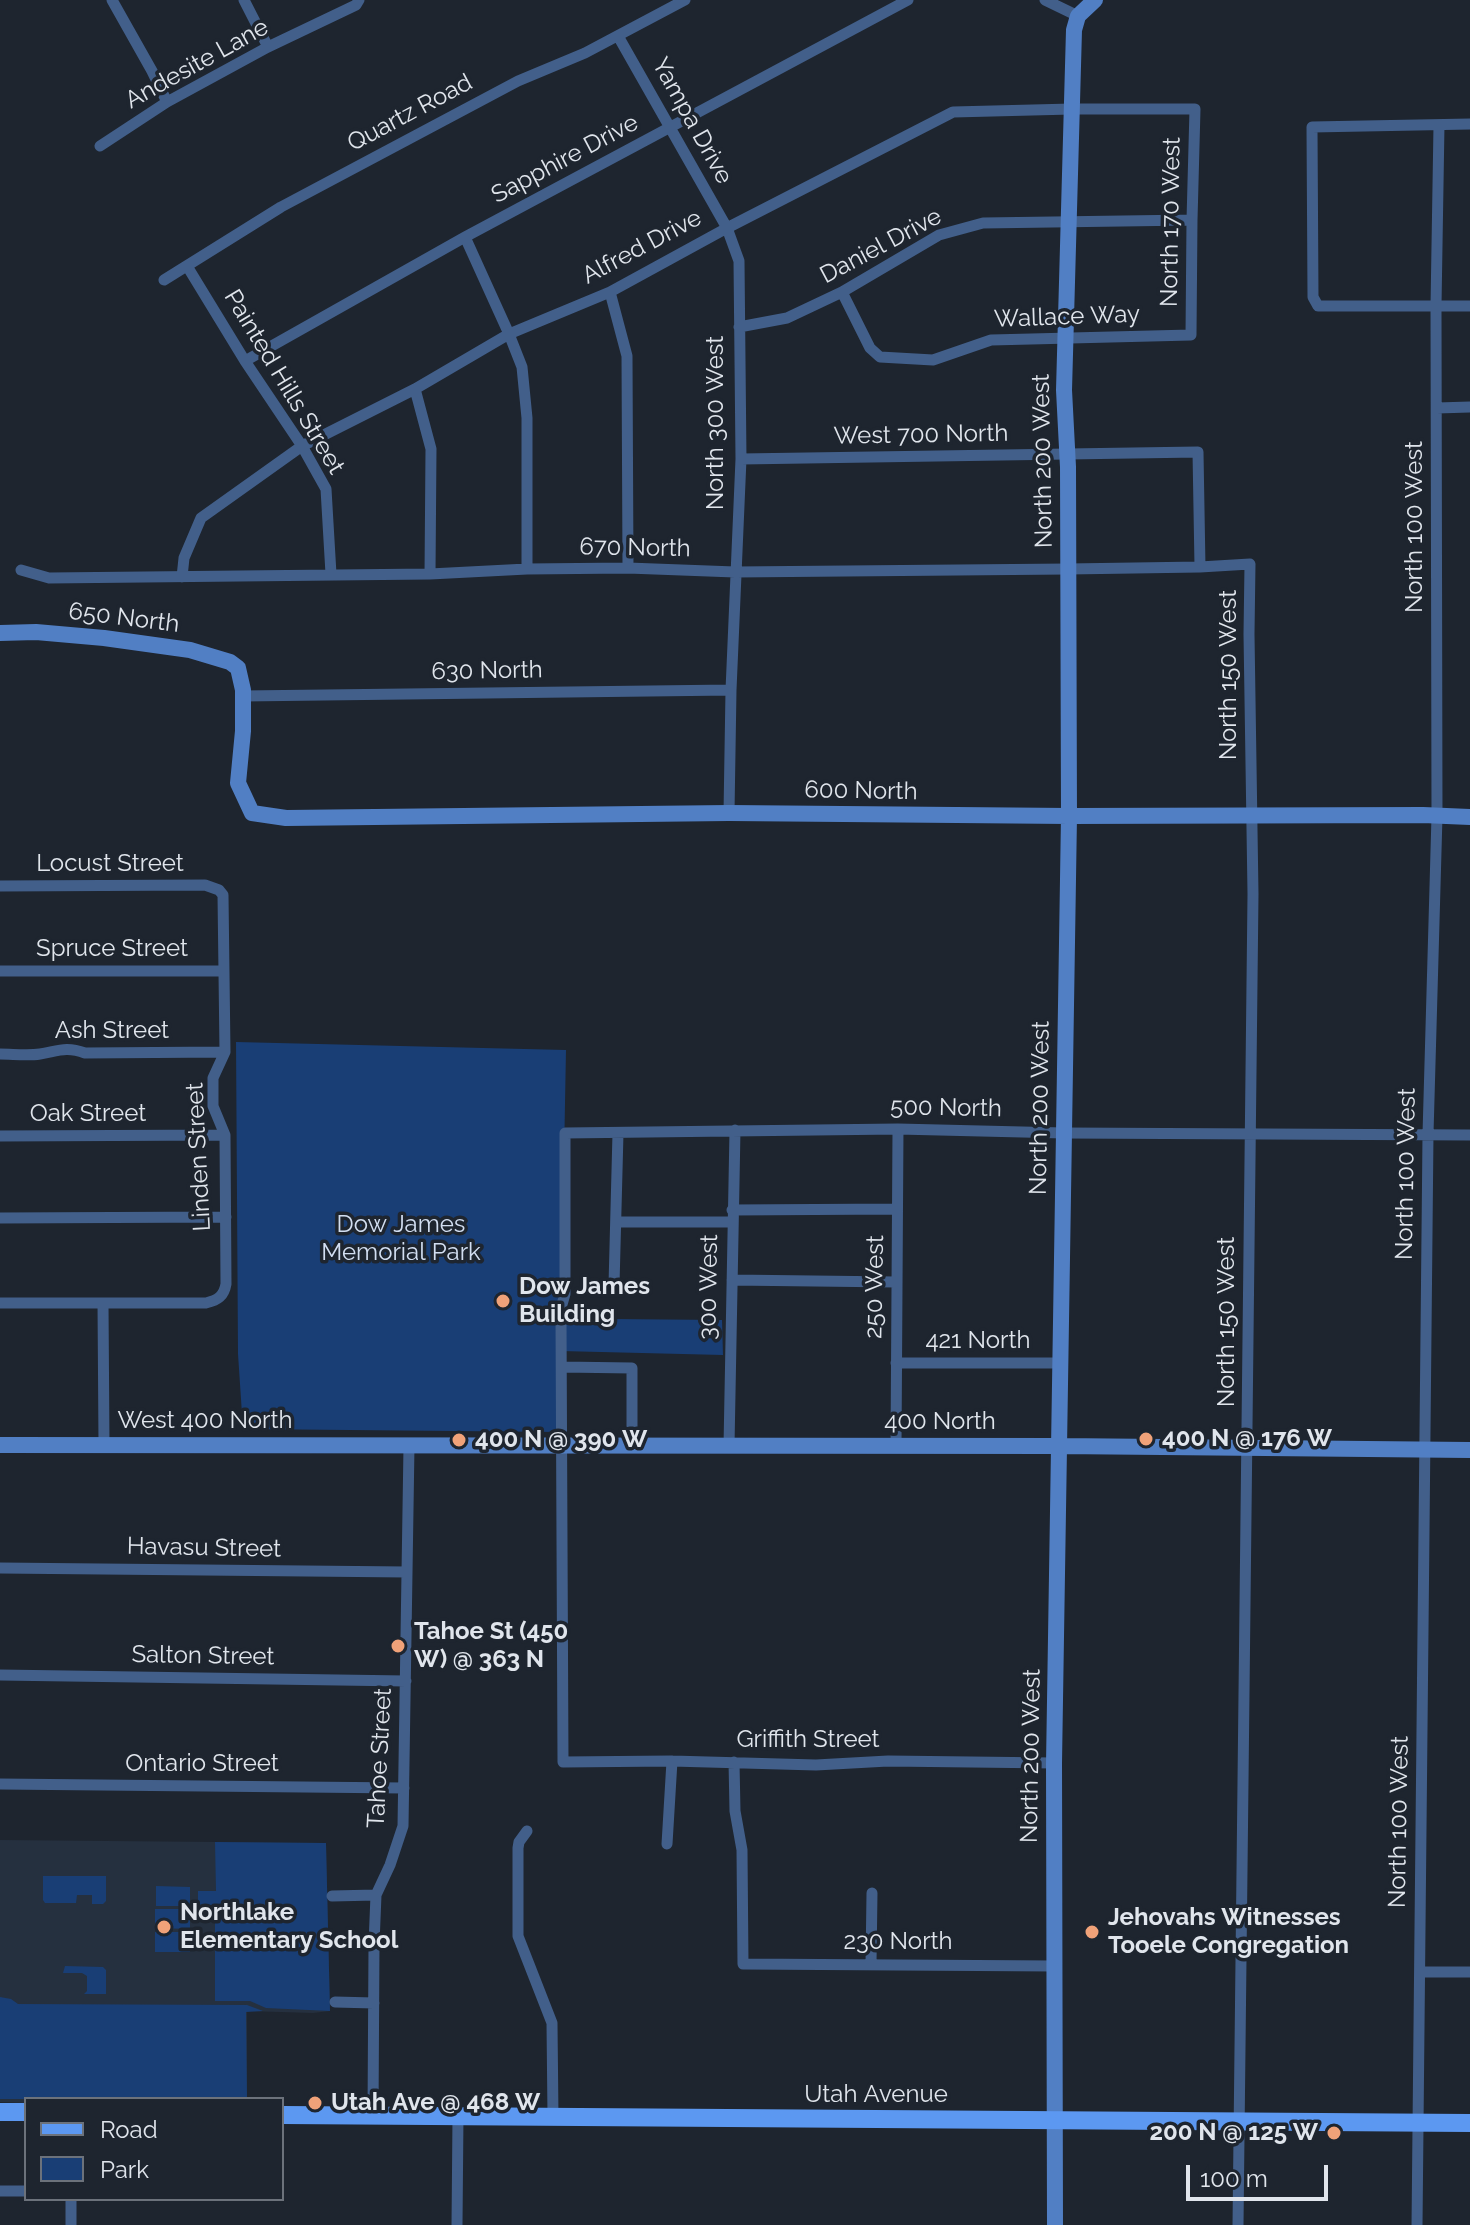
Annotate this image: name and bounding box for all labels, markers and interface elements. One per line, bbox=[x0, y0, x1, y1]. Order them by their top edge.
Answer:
street label: Andesite Lane bbox=[120, 13, 274, 115]
street label: Yampa Drive bbox=[646, 53, 738, 189]
street label: Quartz Road bbox=[343, 68, 477, 158]
street label: Sapphire Drive bbox=[487, 108, 643, 210]
street label: North 170 West bbox=[1155, 137, 1187, 307]
street label: Daniel Drive bbox=[815, 202, 947, 290]
street label: Alfred Drive bbox=[577, 204, 707, 290]
street label: Painted Hills Street bbox=[218, 284, 350, 480]
street label: Wallace Way bbox=[994, 300, 1140, 334]
street label: North 300 West bbox=[702, 336, 730, 510]
street label: North 200 West bbox=[1027, 374, 1059, 548]
street label: West 700 North bbox=[833, 419, 1009, 451]
street label: North 100 West bbox=[1401, 441, 1429, 613]
street label: 670 North bbox=[579, 533, 691, 563]
street label: North 150 West bbox=[1215, 590, 1243, 760]
street label: 650 North bbox=[67, 597, 181, 639]
street label: 630 North bbox=[431, 656, 543, 686]
street label: 600 North bbox=[804, 776, 918, 806]
street label: Locust Street bbox=[36, 850, 184, 878]
street label: Spruce Street bbox=[36, 935, 188, 963]
street label: Ash Street bbox=[55, 1017, 169, 1045]
street label: North 200 West bbox=[1024, 1021, 1056, 1195]
street label: Linden Street bbox=[181, 1082, 217, 1232]
street label: North 100 West bbox=[1390, 1088, 1422, 1260]
street label: 500 North bbox=[890, 1093, 1002, 1123]
street label: Oak Street bbox=[30, 1100, 146, 1128]
park label: Dow James Memorial Park bbox=[321, 1211, 481, 1267]
street label: 300 West bbox=[694, 1234, 724, 1340]
street label: 250 West bbox=[860, 1235, 890, 1339]
street label: North 150 West bbox=[1213, 1237, 1241, 1407]
place label: Dow James Building bbox=[519, 1273, 650, 1329]
marker: Dow James Building bbox=[494, 1292, 512, 1310]
street label: 421 North bbox=[925, 1327, 1031, 1355]
street label: West 400 North bbox=[117, 1407, 293, 1435]
street label: 400 North bbox=[884, 1408, 996, 1436]
place label: 400 N @ 176 W bbox=[1162, 1425, 1332, 1453]
place label: 400 N @ 390 W bbox=[475, 1426, 647, 1454]
marker: 400 N @ 176 W bbox=[1137, 1430, 1155, 1448]
marker: 400 N @ 390 W bbox=[450, 1431, 468, 1449]
street label: Havasu Street bbox=[127, 1532, 281, 1564]
place label: Tahoe St (450 W) @ 363 N bbox=[414, 1618, 568, 1674]
marker: Tahoe St (450 W) @ 363 N bbox=[389, 1637, 407, 1655]
street label: Salton Street bbox=[131, 1640, 275, 1672]
street label: North 200 West bbox=[1015, 1669, 1047, 1843]
street label: Tahoe Street bbox=[362, 1687, 398, 1829]
street label: Griffith Street bbox=[736, 1726, 880, 1754]
street label: North 100 West bbox=[1383, 1736, 1415, 1908]
street label: Ontario Street bbox=[125, 1750, 279, 1778]
place label: Northlake Elementary School bbox=[180, 1899, 398, 1955]
place label: Jehovahs Witnesses Tooele Congregation bbox=[1108, 1904, 1349, 1960]
marker: Northlake Elementary School bbox=[155, 1918, 173, 1936]
marker: Jehovahs Witnesses Tooele Congregation bbox=[1083, 1923, 1101, 1941]
street label: 230 North bbox=[843, 1928, 953, 1956]
street label: Utah Avenue bbox=[804, 2081, 948, 2109]
place label: Utah Ave @ 468 W bbox=[331, 2089, 540, 2117]
marker: Utah Ave @ 468 W bbox=[306, 2094, 324, 2112]
legend bbox=[24, 2097, 284, 2201]
text: Road bbox=[100, 2115, 158, 2144]
place label: 200 N @ 125 W bbox=[1149, 2119, 1318, 2147]
marker: 200 N @ 125 W bbox=[1325, 2124, 1343, 2142]
scale bar bbox=[1190, 2149, 1332, 2199]
text: Park bbox=[100, 2155, 149, 2184]
text: 100 m bbox=[1200, 2164, 1268, 2193]

